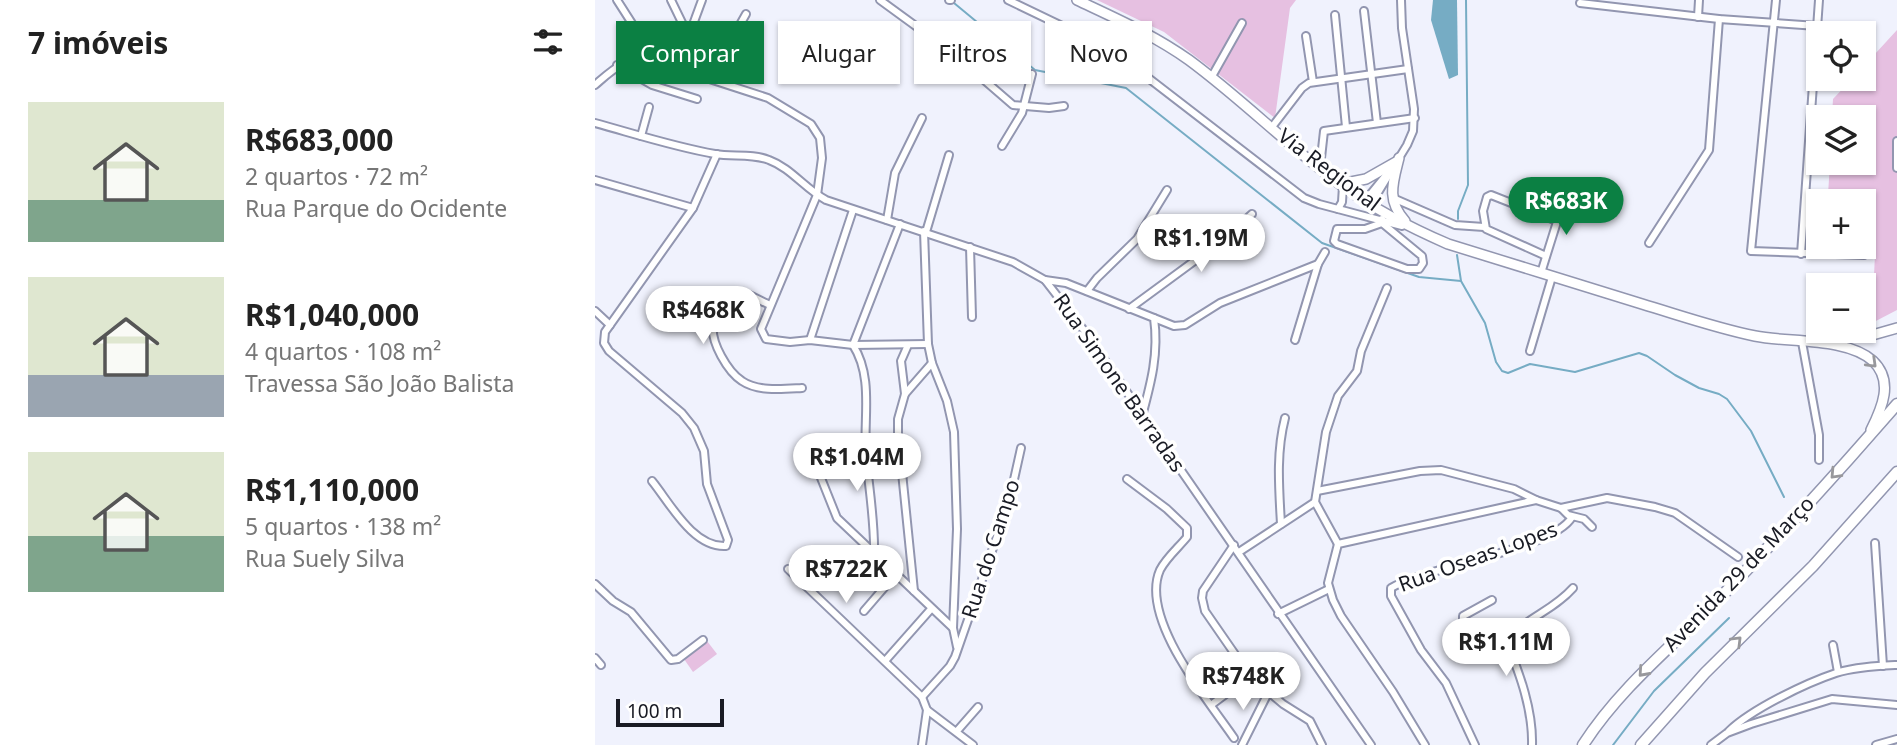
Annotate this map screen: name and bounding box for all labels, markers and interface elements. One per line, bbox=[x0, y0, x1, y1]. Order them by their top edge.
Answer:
chip: Comprar bbox=[616, 21, 764, 84]
chip: Alugar bbox=[778, 21, 900, 84]
chip: Filtros bbox=[914, 21, 1031, 84]
chip: Novo bbox=[1045, 21, 1152, 84]
map controls bbox=[1806, 21, 1876, 343]
button: locate bbox=[1806, 21, 1876, 91]
text: 7 imóveis bbox=[28, 22, 168, 63]
icon: filters bbox=[529, 23, 567, 61]
button: layers bbox=[1806, 105, 1876, 175]
text: R$683,000 bbox=[245, 119, 393, 160]
street label: Via Regional bbox=[1273, 121, 1387, 217]
icon: home bbox=[84, 130, 168, 214]
text: 2 quartos · 72 m² bbox=[245, 160, 428, 192]
pin: R$683K bbox=[1509, 177, 1623, 237]
text: R$683K bbox=[1525, 184, 1607, 216]
button: + bbox=[1806, 189, 1876, 259]
text: Rua Parque do Ocidente bbox=[245, 192, 507, 224]
pin: R$1.19M bbox=[1136, 215, 1266, 274]
text: R$1.19M bbox=[1153, 221, 1249, 253]
button: − bbox=[1806, 273, 1876, 343]
pin: R$468K bbox=[646, 286, 760, 346]
street label: Rua Simone Barradas bbox=[1048, 288, 1192, 477]
text: R$468K bbox=[662, 293, 744, 325]
text: R$1,040,000 bbox=[245, 294, 419, 335]
icon: home bbox=[84, 305, 168, 389]
text: 4 quartos · 108 m² bbox=[245, 335, 441, 367]
one-way arrow bbox=[1864, 354, 1877, 367]
text: Travessa São João Balista bbox=[245, 367, 515, 399]
pin: R$1.04M bbox=[792, 434, 922, 493]
text: R$1.04M bbox=[809, 440, 905, 472]
one-way arrow bbox=[1831, 466, 1844, 479]
text: R$1,110,000 bbox=[245, 469, 419, 510]
street label: Rua do Campo bbox=[954, 476, 1026, 622]
icon: home bbox=[84, 480, 168, 564]
street label: Avenida 29 de Março bbox=[1657, 489, 1820, 657]
text: 5 quartos · 138 m² bbox=[245, 510, 441, 542]
street label: Rua Oseas Lopes bbox=[1394, 514, 1561, 598]
text: Rua Suely Silva bbox=[245, 542, 405, 574]
pin: R$722K bbox=[789, 546, 903, 605]
text: R$722K bbox=[805, 552, 887, 584]
pin: R$1.11M bbox=[1441, 618, 1571, 678]
text: R$1.11M bbox=[1458, 625, 1554, 657]
one-way arrow bbox=[1729, 636, 1742, 649]
pin: R$748K bbox=[1186, 652, 1300, 712]
text: R$748K bbox=[1202, 659, 1284, 691]
one-way arrow bbox=[1639, 664, 1651, 677]
scale bar bbox=[616, 696, 725, 728]
text: 100 m bbox=[627, 698, 682, 724]

